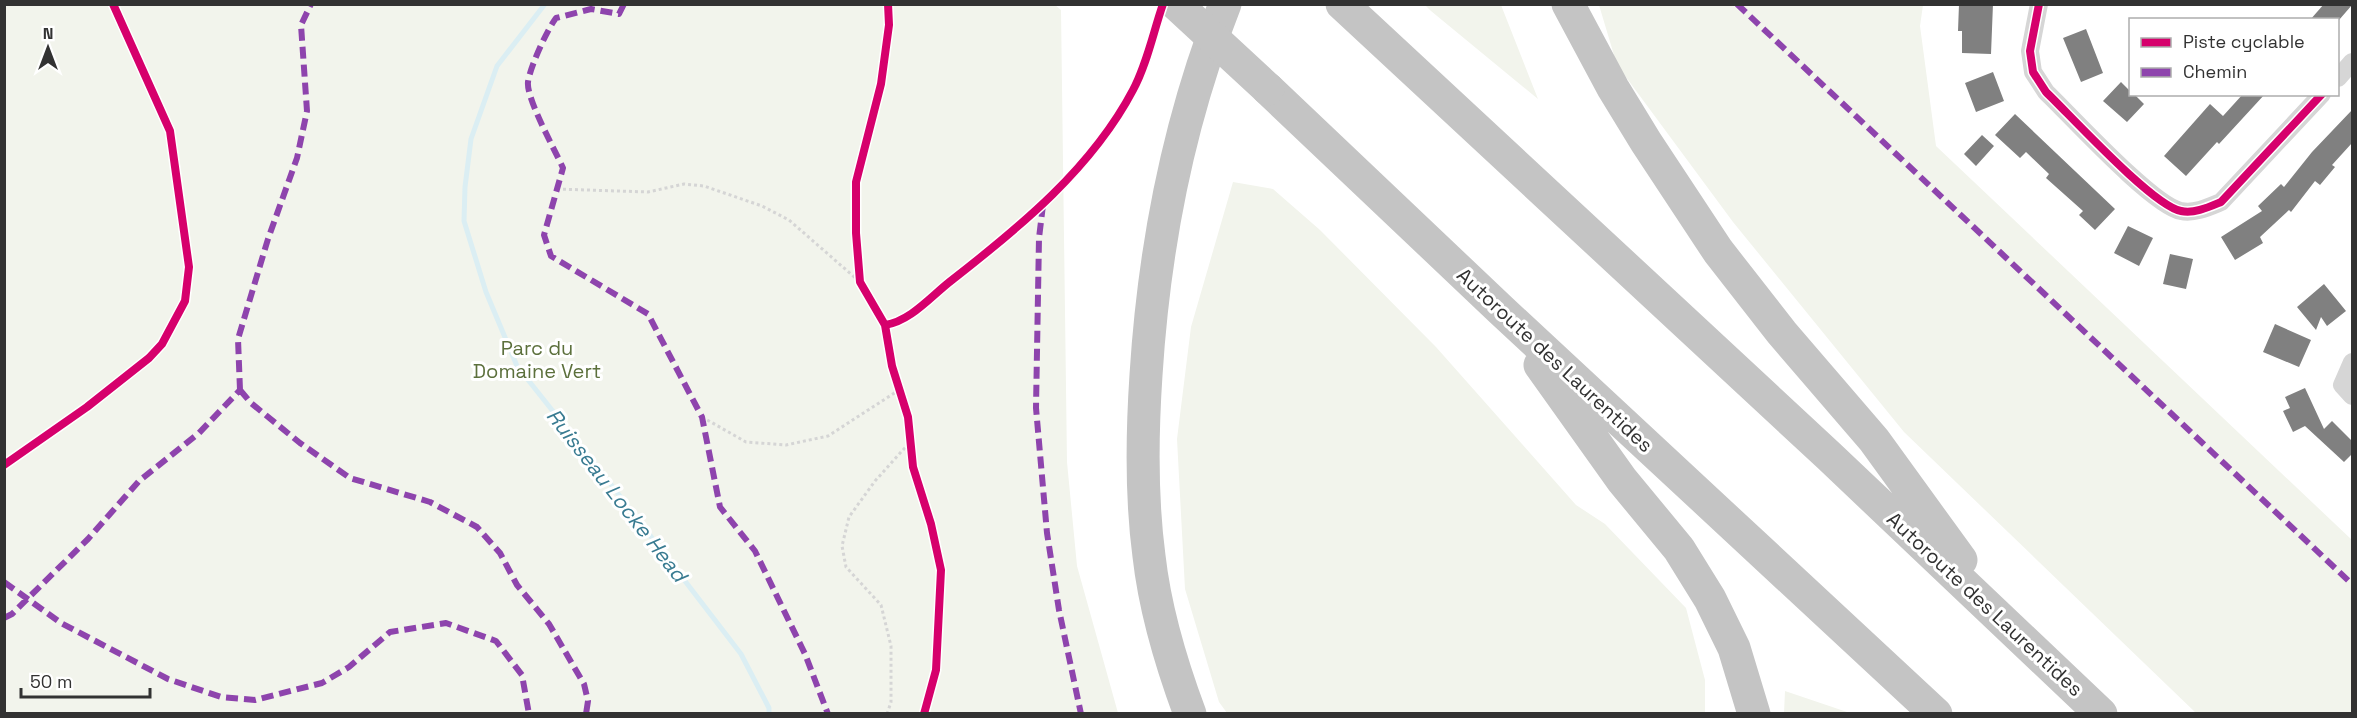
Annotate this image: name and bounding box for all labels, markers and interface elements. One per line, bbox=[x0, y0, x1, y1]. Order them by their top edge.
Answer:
north arrow bbox=[18, 18, 78, 78]
legend bbox=[2129, 18, 2339, 96]
text: N bbox=[43, 23, 53, 44]
text: Piste cyclable bbox=[2183, 30, 2305, 53]
text: Chemin bbox=[2183, 60, 2247, 83]
street label: Autoroute des Laurentides bbox=[1451, 262, 1659, 458]
park label: Parc du Domaine Vert bbox=[473, 335, 601, 384]
water label: Ruisseau Locke Head bbox=[541, 403, 695, 589]
street label: Autoroute des Laurentides bbox=[1881, 506, 2089, 702]
scale bar bbox=[21, 661, 150, 699]
text: 50 m bbox=[30, 670, 72, 693]

